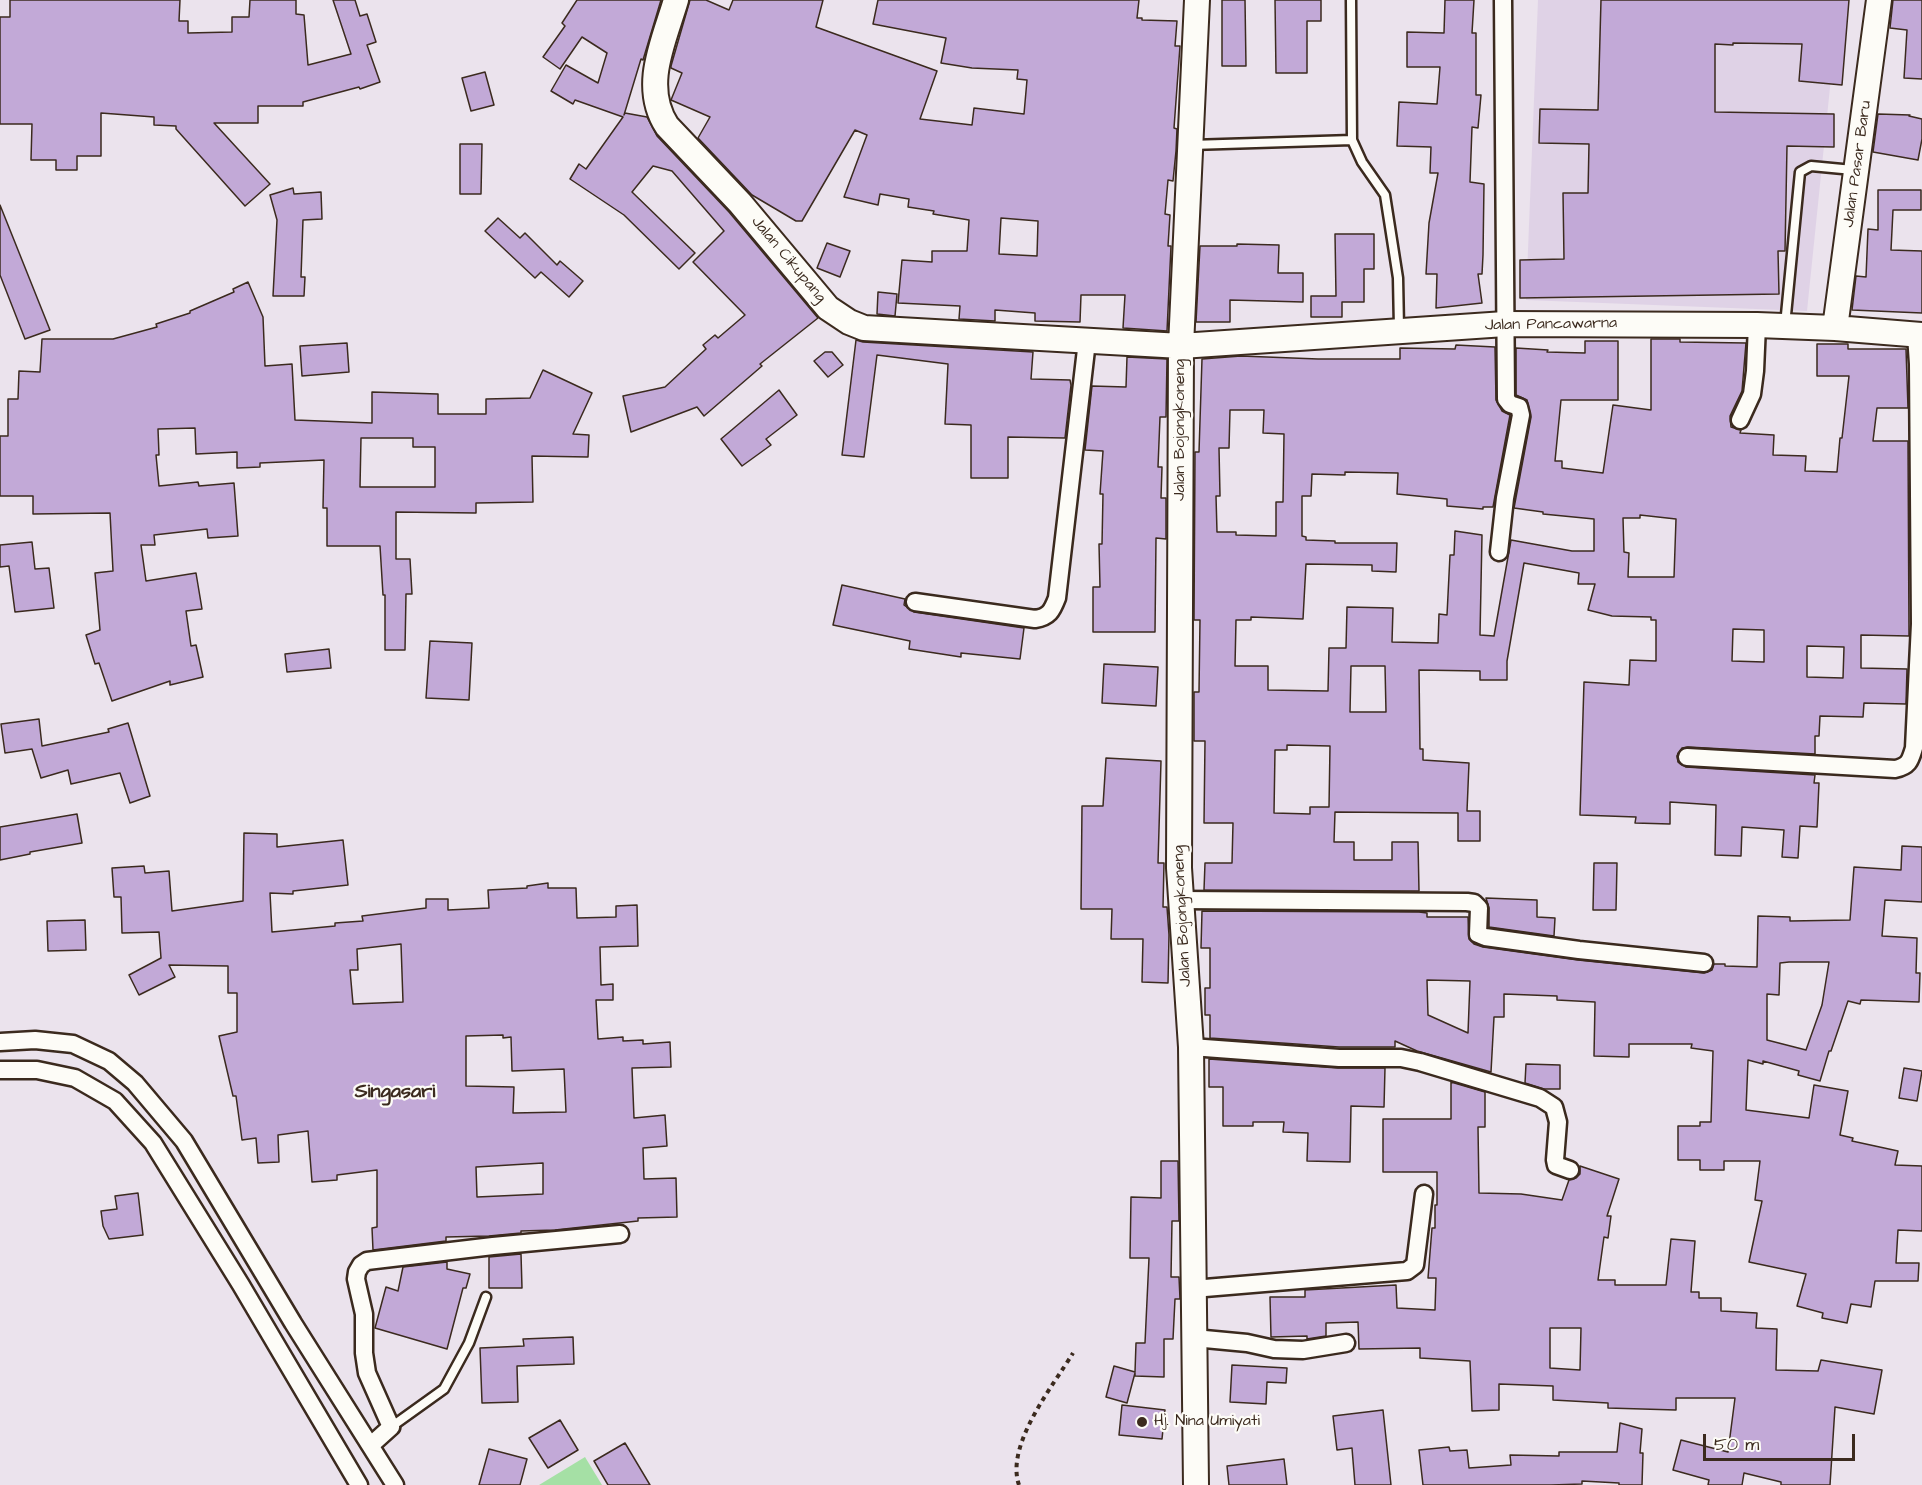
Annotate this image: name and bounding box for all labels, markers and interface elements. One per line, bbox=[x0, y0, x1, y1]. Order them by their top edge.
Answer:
street label: Jalan Pasar Baru bbox=[1840, 99, 1876, 229]
street label: Jalan Cikupang bbox=[746, 213, 830, 307]
street label: Jalan Pancawarna bbox=[1485, 314, 1617, 336]
street label: Jalan Bojongkoneng bbox=[1171, 359, 1191, 501]
street label: Jalan Bojongkoneng bbox=[1170, 845, 1196, 987]
district label: Singasari bbox=[355, 1081, 435, 1105]
place label: Hj. Nina Umiyati bbox=[1154, 1412, 1260, 1432]
marker: Hj. Nina Umiyati bbox=[1135, 1415, 1149, 1429]
scale bar bbox=[1706, 1422, 1858, 1460]
text: 50 m bbox=[1714, 1432, 1759, 1457]

